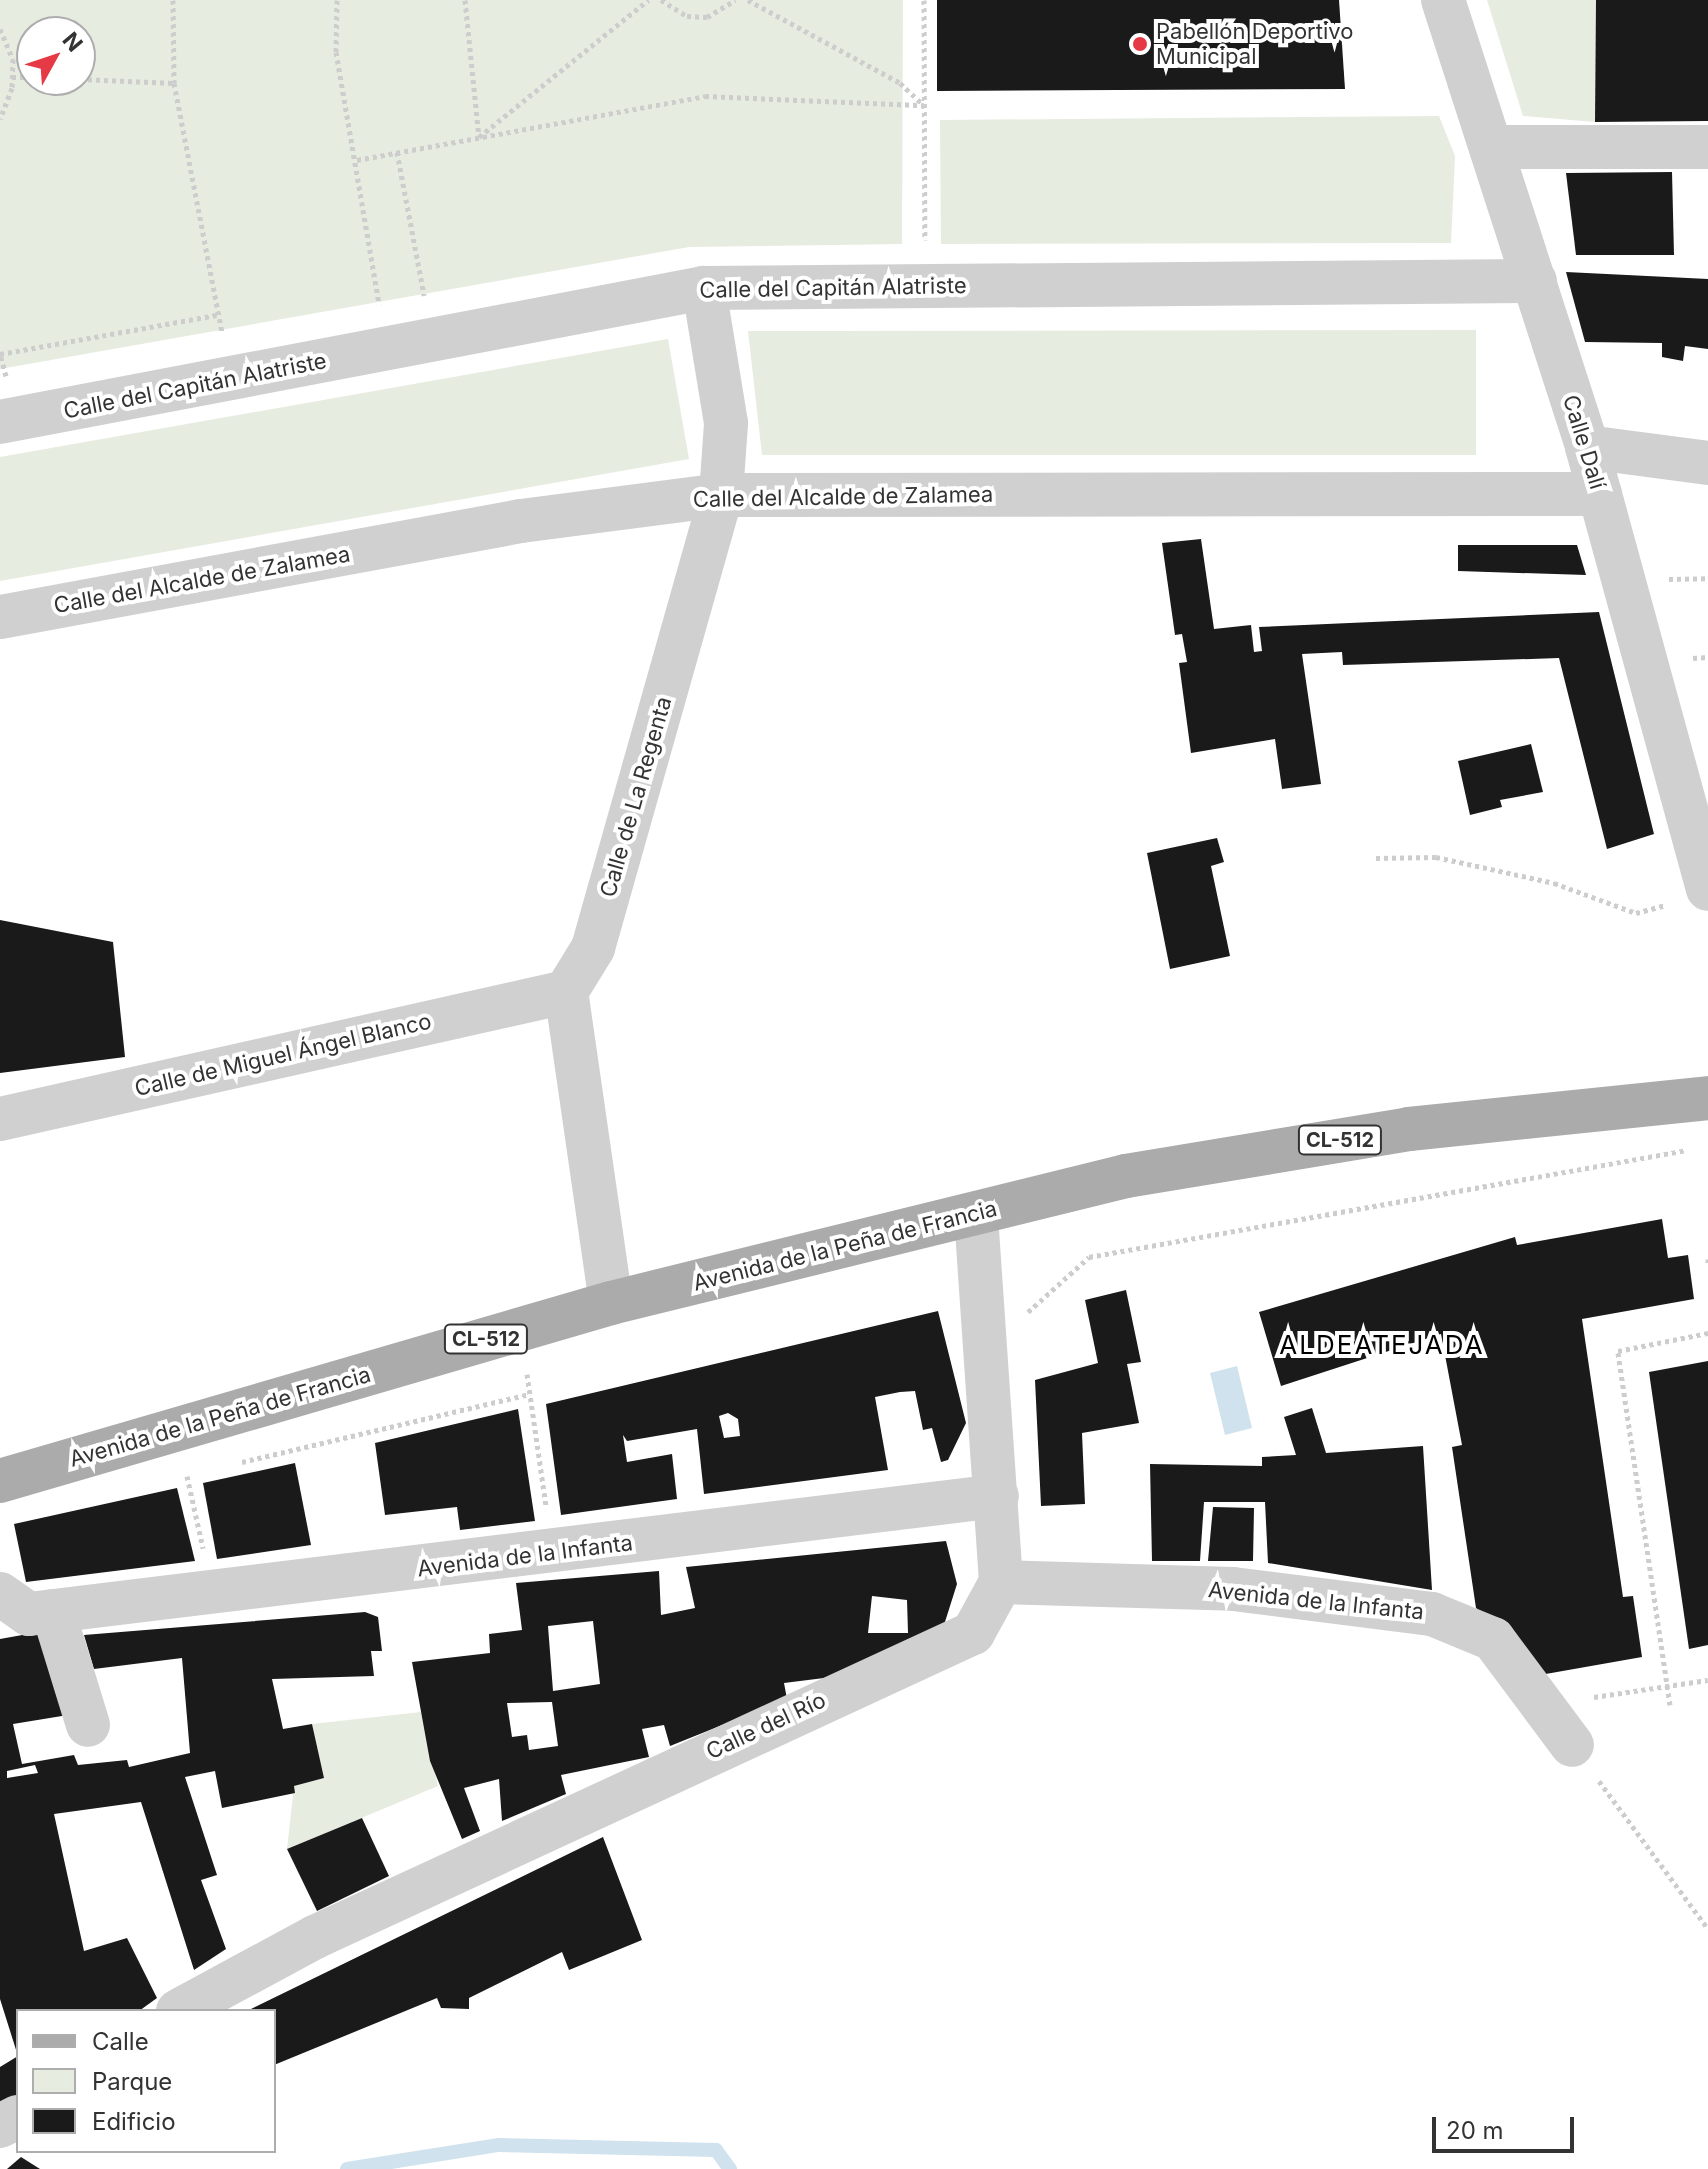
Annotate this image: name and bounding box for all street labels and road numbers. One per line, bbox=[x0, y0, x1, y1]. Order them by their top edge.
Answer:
street label: Calle del Capitán Alatriste bbox=[699, 272, 967, 304]
street label: Calle del Capitán Alatriste bbox=[61, 348, 329, 424]
street label: Calle Dalí bbox=[1557, 392, 1611, 492]
street label: Calle del Alcalde de Zalamea bbox=[693, 481, 993, 513]
street label: Calle del Alcalde de Zalamea bbox=[52, 541, 352, 619]
street label: Calle de La Regenta bbox=[595, 694, 677, 900]
street label: Calle de Miguel Ángel Blanco bbox=[132, 1008, 434, 1102]
road number: CL-512 bbox=[1296, 1124, 1384, 1156]
street label: Avenida de la Peña de Francia bbox=[690, 1195, 1000, 1297]
road number: CL-512 bbox=[442, 1323, 530, 1355]
street label: Avenida de la Peña de Francia bbox=[66, 1361, 374, 1473]
street label: Avenida de la Infanta bbox=[416, 1530, 634, 1582]
street label: Avenida de la Infanta bbox=[1207, 1577, 1425, 1625]
street label: Calle del Río bbox=[702, 1687, 830, 1765]

